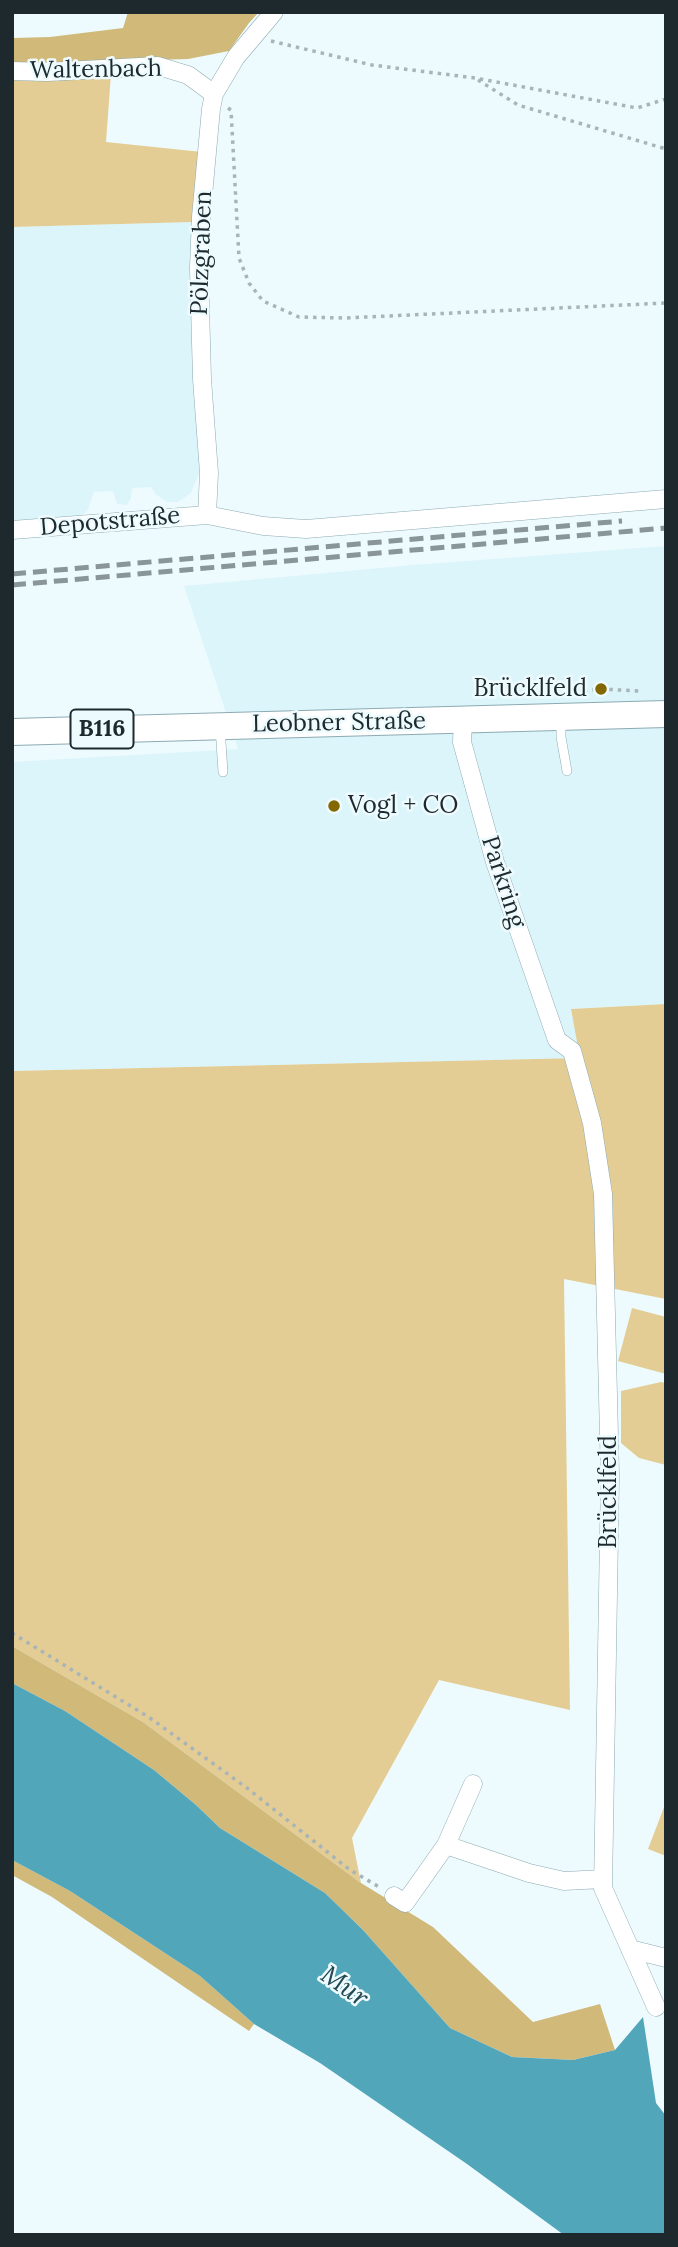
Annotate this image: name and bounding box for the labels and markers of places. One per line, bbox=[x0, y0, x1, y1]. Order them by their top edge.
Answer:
place label: Brücklfeld bbox=[473, 675, 587, 703]
marker: Brücklfeld bbox=[593, 681, 609, 697]
place label: Vogl + CO bbox=[348, 792, 458, 820]
marker: Vogl + CO bbox=[326, 798, 342, 814]

